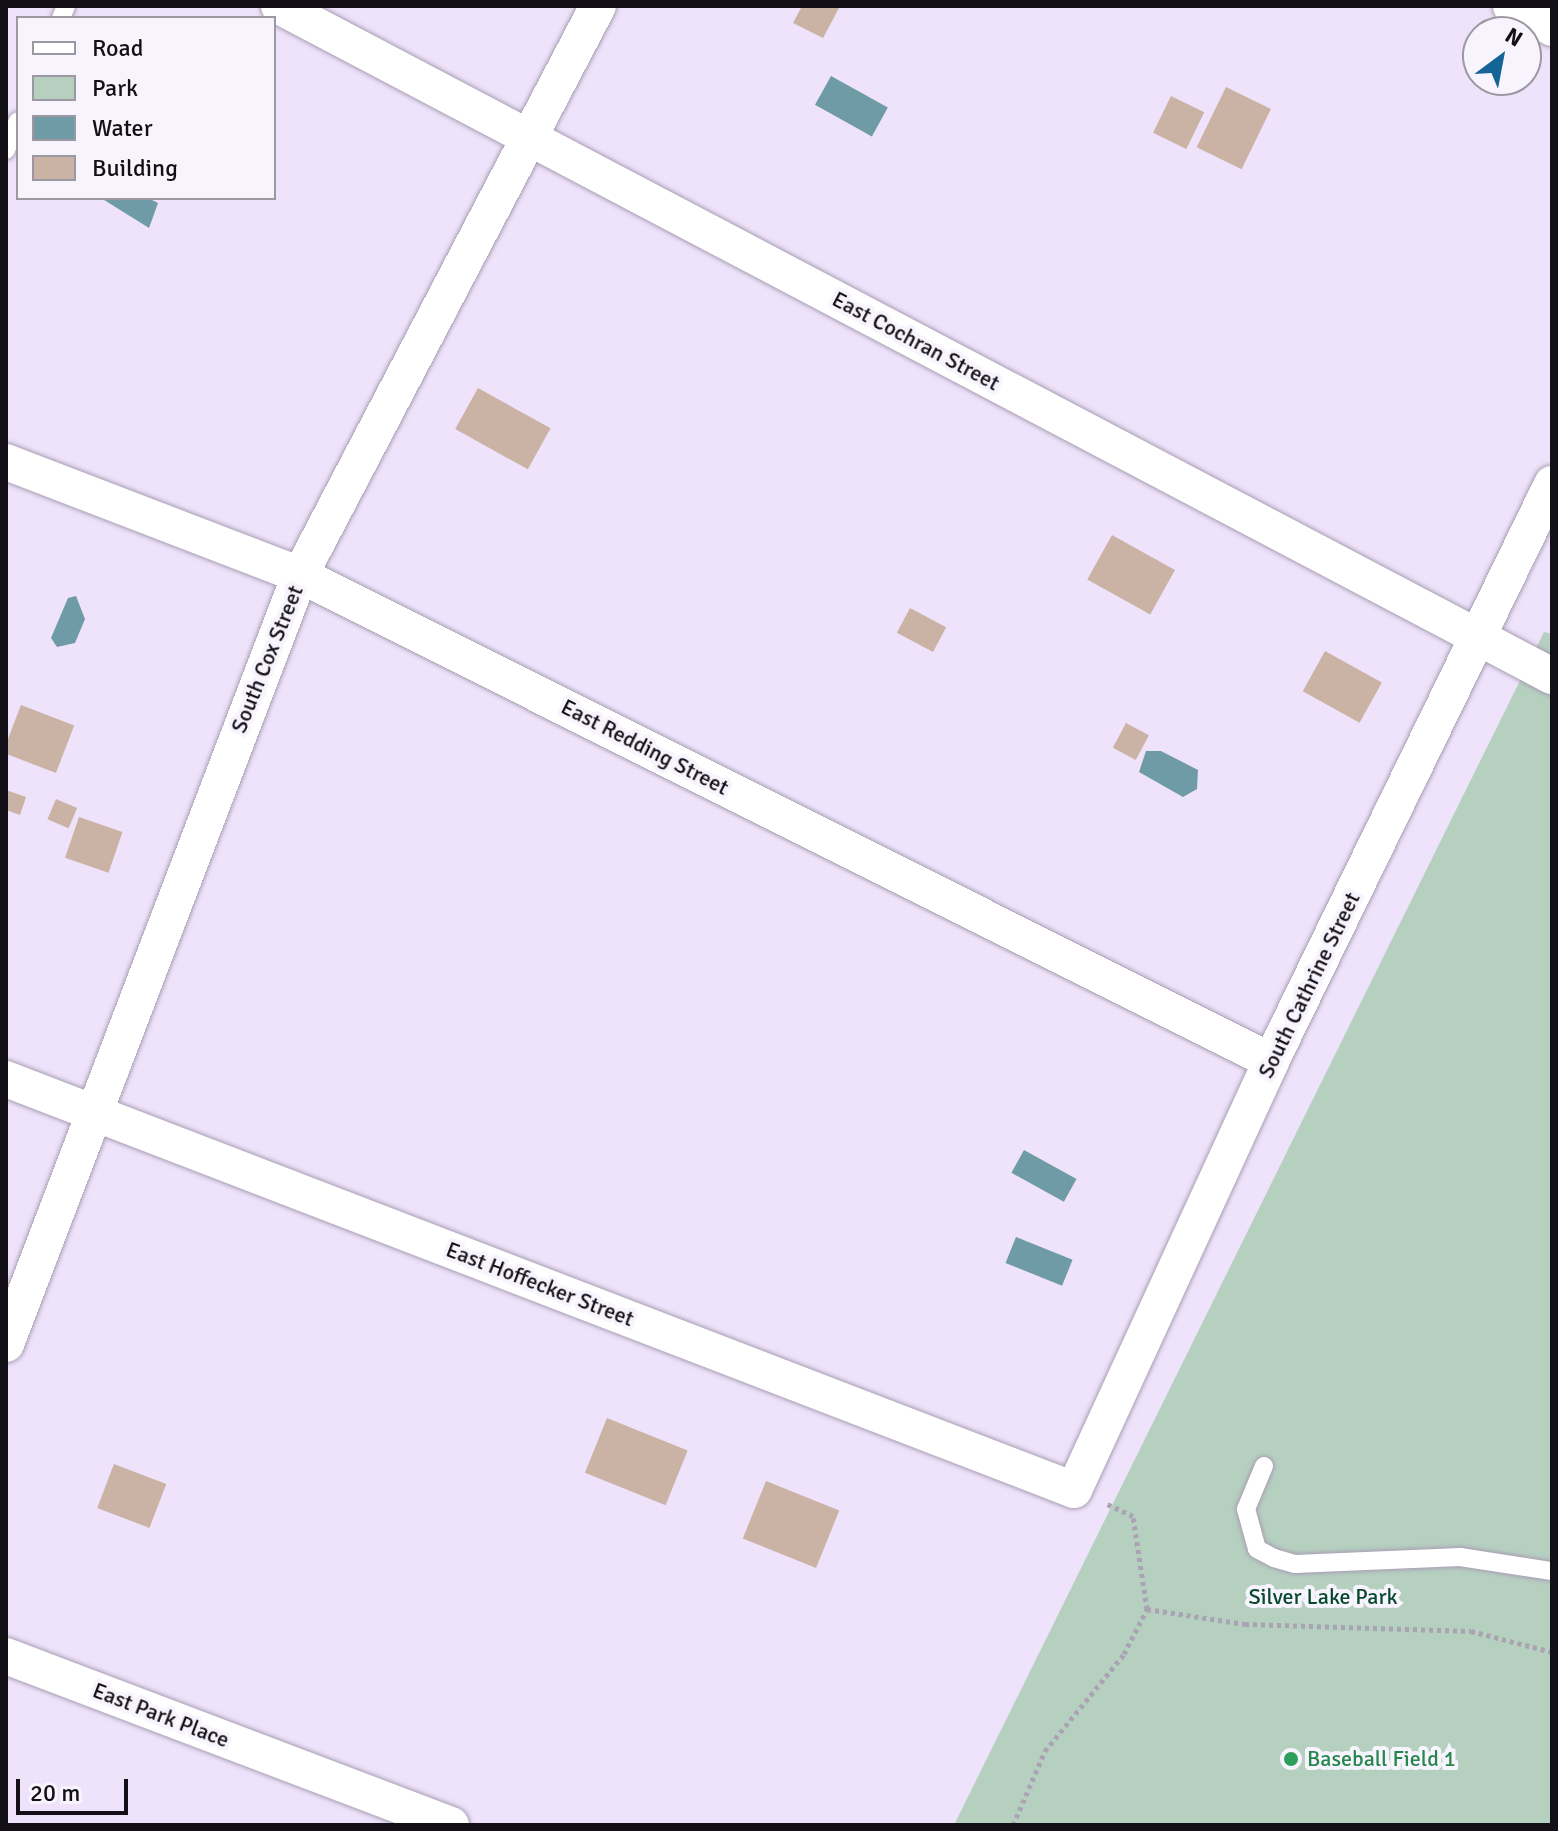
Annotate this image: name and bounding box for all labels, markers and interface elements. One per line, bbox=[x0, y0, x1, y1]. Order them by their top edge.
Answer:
legend bbox=[16, 16, 276, 200]
north arrow bbox=[1462, 16, 1542, 96]
text: N bbox=[1500, 21, 1528, 52]
text: Road bbox=[92, 33, 143, 63]
text: Park bbox=[92, 73, 138, 103]
text: Water bbox=[92, 113, 152, 143]
text: Building bbox=[92, 153, 178, 183]
street label: East Cochran Street bbox=[828, 286, 1004, 396]
street label: South Cox Street bbox=[225, 581, 309, 737]
street label: East Redding Street bbox=[557, 693, 733, 801]
street label: South Cathrine Street bbox=[1253, 888, 1365, 1082]
street label: East Hoffecker Street bbox=[442, 1236, 638, 1332]
park label: Silver Lake Park bbox=[1248, 1584, 1398, 1610]
street label: East Park Place bbox=[89, 1677, 233, 1753]
place label: Baseball Field 1 bbox=[1307, 1746, 1456, 1772]
marker: Baseball Field 1 bbox=[1282, 1750, 1300, 1768]
scale bar bbox=[20, 1763, 132, 1813]
text: 20 m bbox=[30, 1778, 80, 1808]

